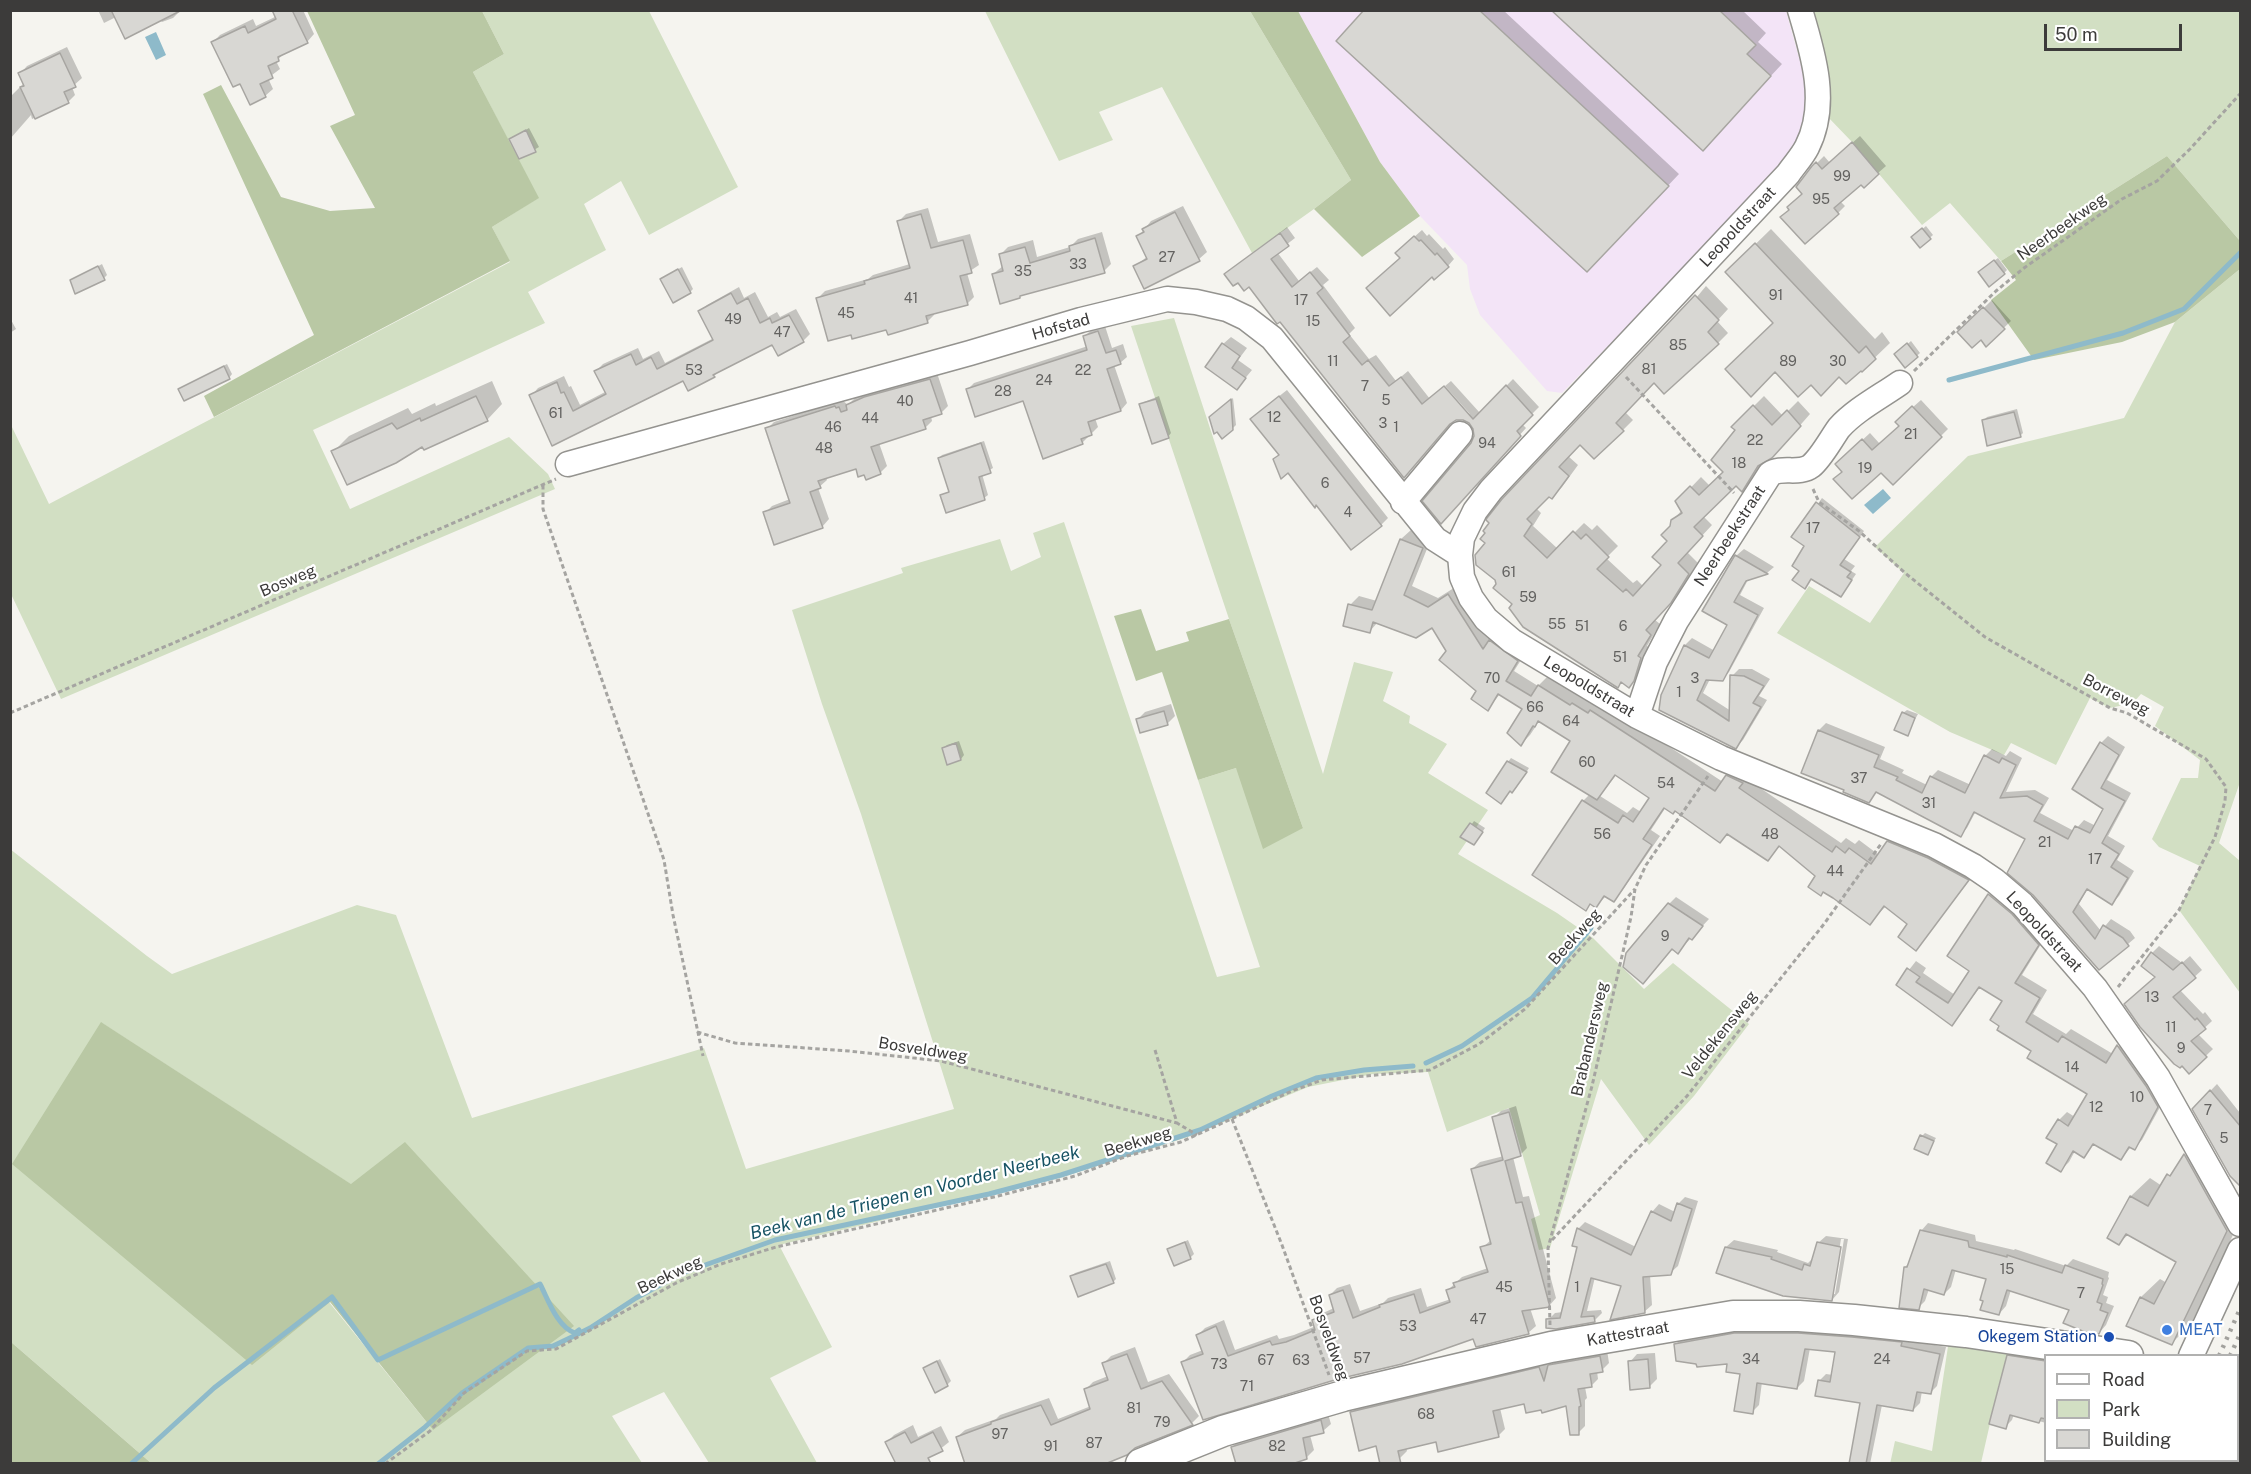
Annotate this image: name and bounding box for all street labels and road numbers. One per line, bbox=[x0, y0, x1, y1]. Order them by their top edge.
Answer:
street label: Leopoldstraat bbox=[1696, 183, 1780, 271]
street label: Neerbeekweg bbox=[2014, 189, 2110, 265]
street label: Hofstad bbox=[1030, 310, 1092, 344]
street label: Neerbeekstraat bbox=[1690, 482, 1770, 590]
street label: Bosweg bbox=[257, 561, 319, 601]
street label: Leopoldstraat bbox=[1540, 652, 1638, 722]
street label: Borreweg bbox=[2079, 670, 2153, 720]
street label: Leopoldstraat bbox=[2002, 888, 2086, 976]
street label: Beekweg bbox=[1545, 905, 1605, 969]
street label: Brabandersweg bbox=[1567, 980, 1613, 1098]
street label: Veldekensweg bbox=[1678, 987, 1762, 1083]
street label: Bosveldweg bbox=[877, 1033, 969, 1067]
street label: Beekweg bbox=[1102, 1123, 1174, 1161]
street label: Beekweg bbox=[634, 1252, 706, 1298]
street label: Bosveldweg bbox=[1305, 1292, 1353, 1384]
street label: Kattestraat bbox=[1585, 1317, 1671, 1351]

